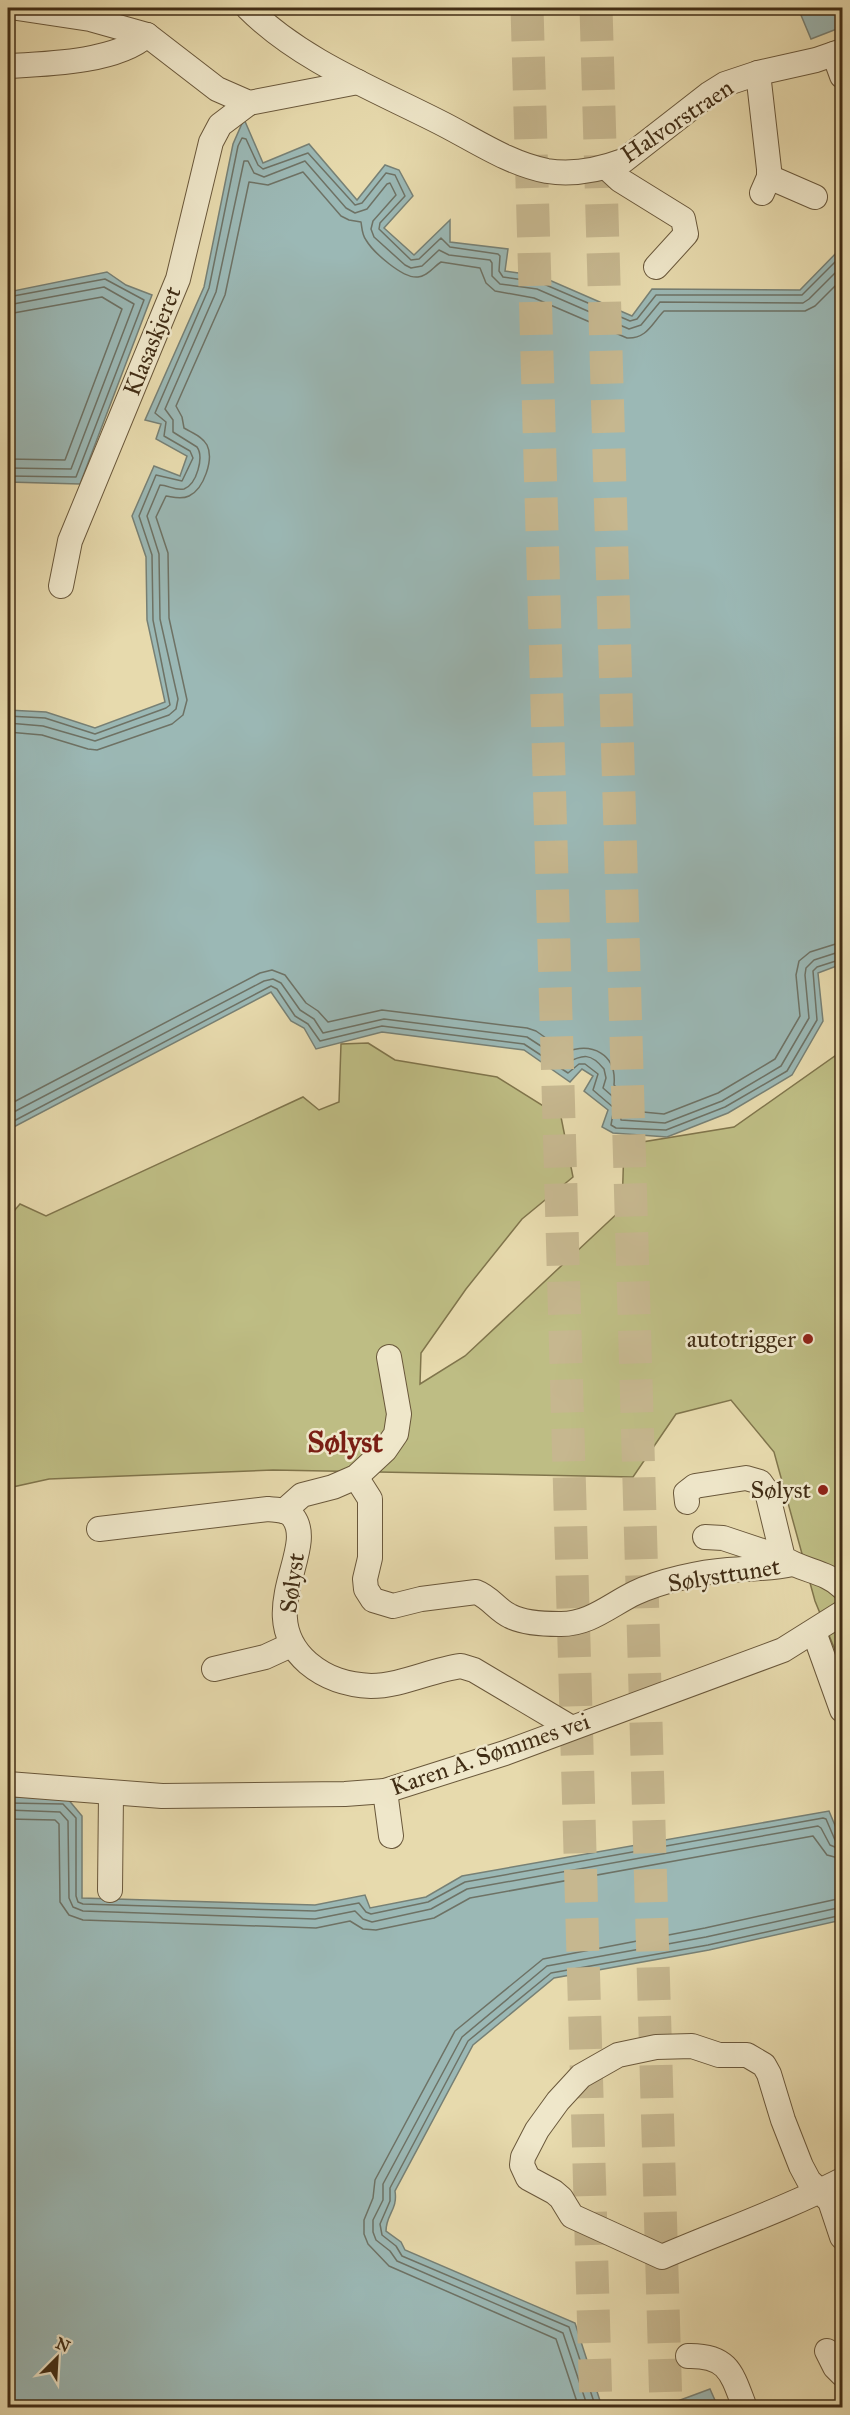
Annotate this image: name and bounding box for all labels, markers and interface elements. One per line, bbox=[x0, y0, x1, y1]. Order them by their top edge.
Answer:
street label: Halvorstraen bbox=[615, 72, 739, 170]
street label: Klasaskjeret bbox=[116, 281, 188, 400]
place label: autotrigger bbox=[687, 1324, 796, 1354]
marker: autotrigger bbox=[801, 1332, 815, 1346]
district label: Sølyst bbox=[307, 1424, 383, 1460]
place label: Sølyst bbox=[750, 1475, 811, 1505]
marker: Sølyst bbox=[816, 1483, 830, 1497]
street label: Sølyst bbox=[273, 1550, 311, 1615]
street label: Sølysttunet bbox=[666, 1551, 783, 1599]
street label: Karen A. Sømmes vei bbox=[387, 1706, 594, 1802]
north arrow bbox=[27, 2328, 87, 2388]
text: N bbox=[53, 2333, 73, 2356]

